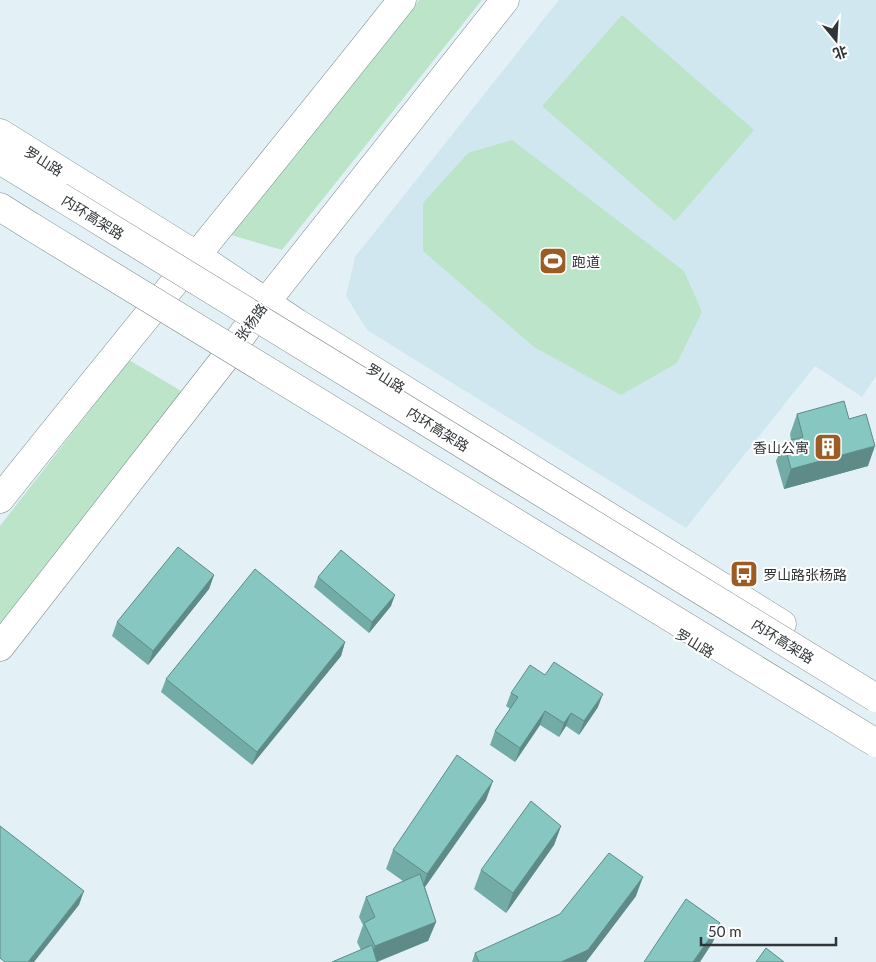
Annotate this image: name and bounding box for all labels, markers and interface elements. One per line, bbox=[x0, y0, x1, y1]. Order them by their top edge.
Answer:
north arrow bbox=[811, 15, 861, 65]
text: 北 bbox=[831, 43, 849, 63]
street label: 罗山路 bbox=[22, 143, 66, 179]
street label: 内环高架路 bbox=[59, 191, 127, 243]
sports icon: 跑道 bbox=[538, 246, 568, 276]
place label: 跑道 bbox=[572, 253, 600, 270]
street label: 张杨路 bbox=[232, 300, 270, 344]
street label: 罗山路 bbox=[364, 360, 408, 396]
street label: 内环高架路 bbox=[404, 403, 472, 455]
building icon: 香山公寓 bbox=[813, 432, 843, 462]
place label: 香山公寓 bbox=[753, 439, 809, 456]
bus stop icon: 罗山路张杨路 bbox=[729, 559, 759, 589]
place label: 罗山路张杨路 bbox=[763, 566, 847, 583]
street label: 内环高架路 bbox=[749, 615, 817, 667]
street label: 罗山路 bbox=[673, 625, 717, 661]
scale bar bbox=[701, 914, 836, 946]
text: 50 m bbox=[708, 922, 742, 940]

